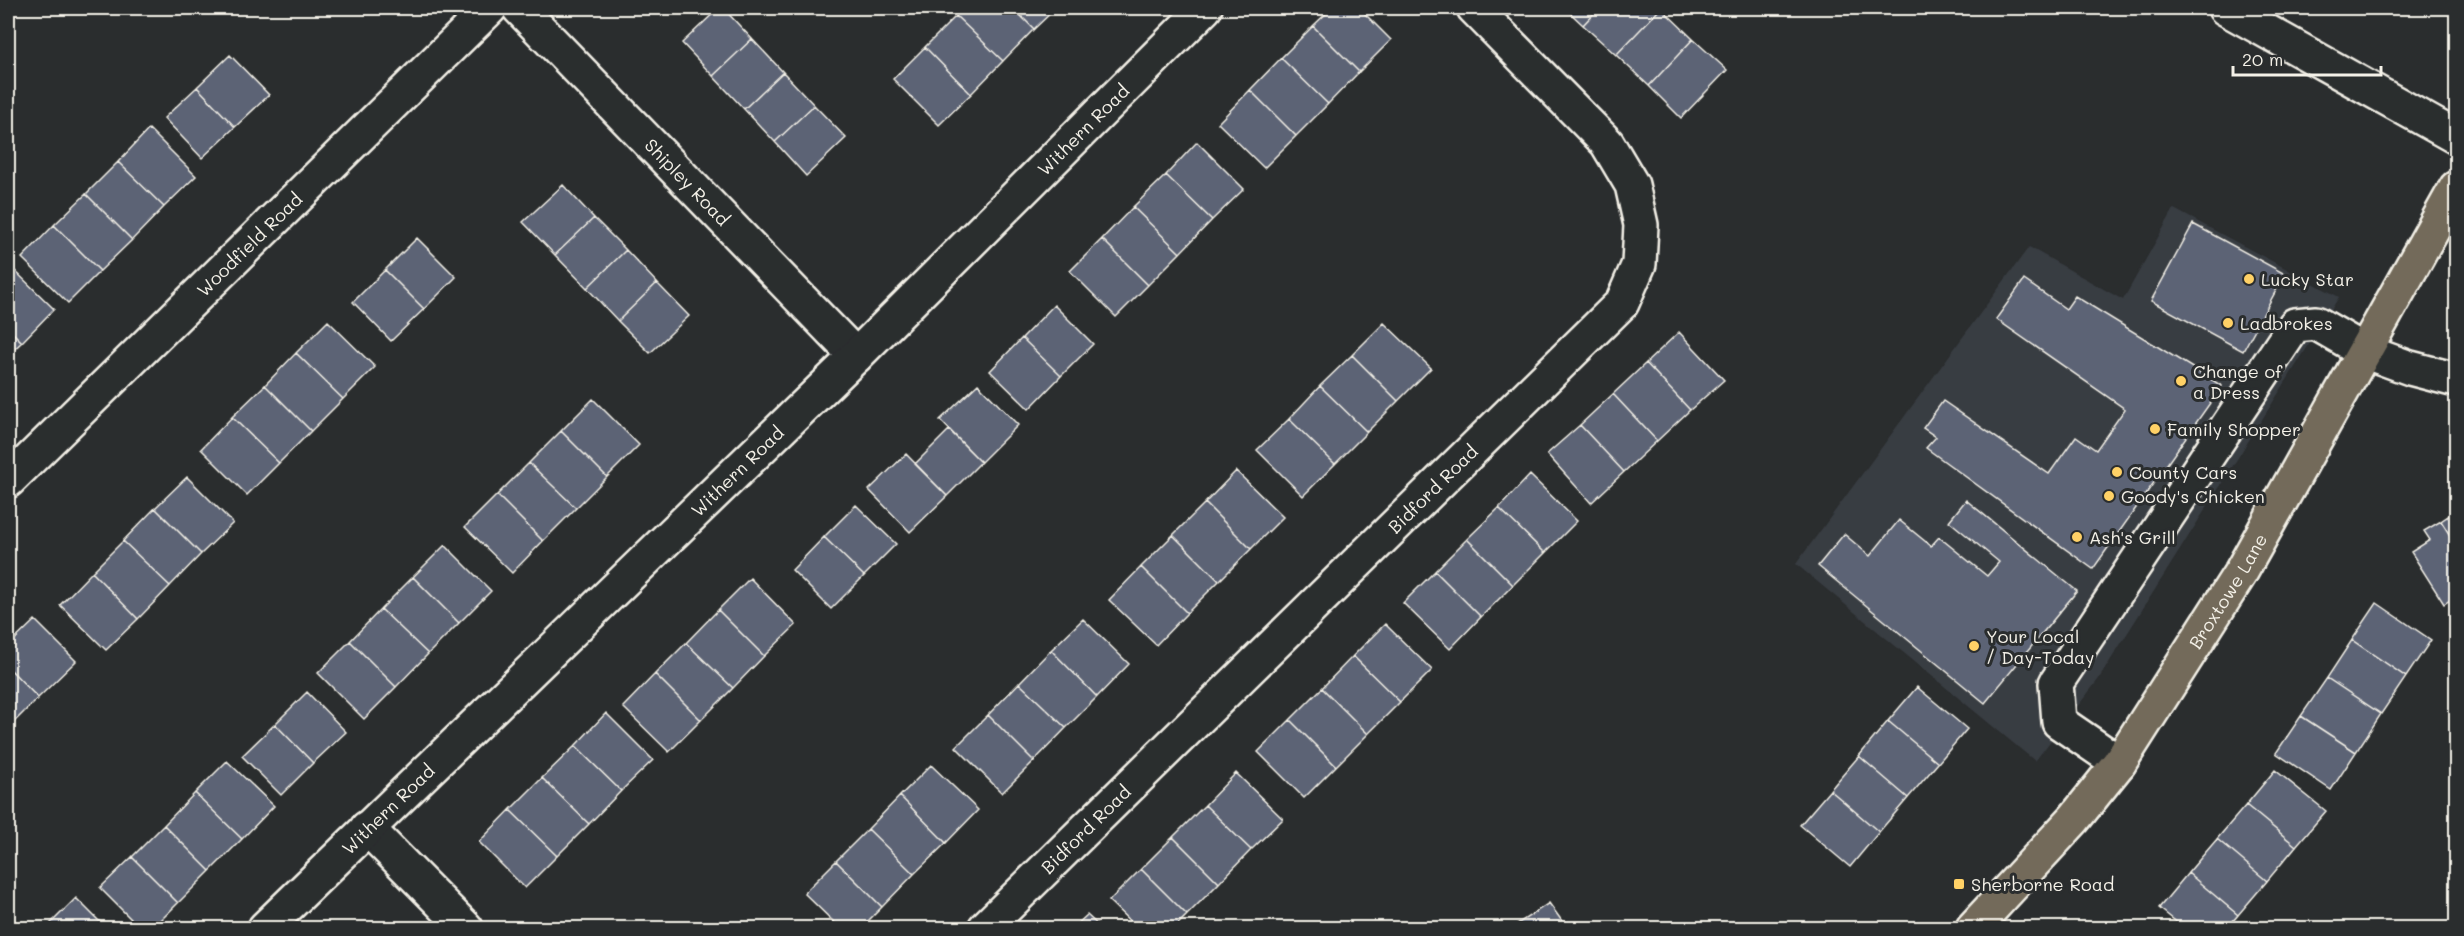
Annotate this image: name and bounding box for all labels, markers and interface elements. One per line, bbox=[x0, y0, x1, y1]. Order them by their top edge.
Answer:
scale bar bbox=[2233, 39, 2382, 77]
text: 20 m bbox=[2242, 47, 2283, 71]
street label: Withern Road bbox=[1032, 79, 1134, 181]
street label: Shipley Road bbox=[640, 133, 735, 231]
street label: Woodfield Road bbox=[191, 187, 307, 301]
place label: Lucky Star bbox=[2261, 267, 2354, 291]
marker: Lucky Star bbox=[2242, 272, 2256, 286]
place label: Ladbrokes bbox=[2240, 311, 2333, 335]
marker: Ladbrokes bbox=[2221, 316, 2235, 330]
place label: Change of a Dress bbox=[2193, 359, 2283, 404]
marker: Change of a Dress bbox=[2174, 374, 2188, 388]
place label: Family Shopper bbox=[2167, 417, 2301, 441]
street label: Withern Road bbox=[686, 421, 789, 522]
marker: Family Shopper bbox=[2148, 422, 2162, 436]
street label: Bidford Road bbox=[1382, 439, 1483, 538]
place label: County Cars bbox=[2129, 460, 2237, 484]
marker: County Cars bbox=[2110, 465, 2124, 479]
place label: Goody's Chicken bbox=[2121, 484, 2265, 508]
marker: Goody's Chicken bbox=[2102, 489, 2116, 503]
place label: Ash's Grill bbox=[2089, 525, 2176, 549]
street label: Broxtowe Lane bbox=[2183, 529, 2272, 653]
marker: Ash's Grill bbox=[2070, 530, 2084, 544]
place label: Your Local / Day-Today bbox=[1986, 624, 2095, 669]
marker: Your Local / Day-Today bbox=[1967, 639, 1981, 653]
street label: Withern Road bbox=[336, 759, 439, 860]
street label: Bidford Road bbox=[1036, 780, 1136, 879]
place label: Sherborne Road bbox=[1971, 872, 2114, 896]
marker: Sherborne Road bbox=[1952, 877, 1966, 891]

